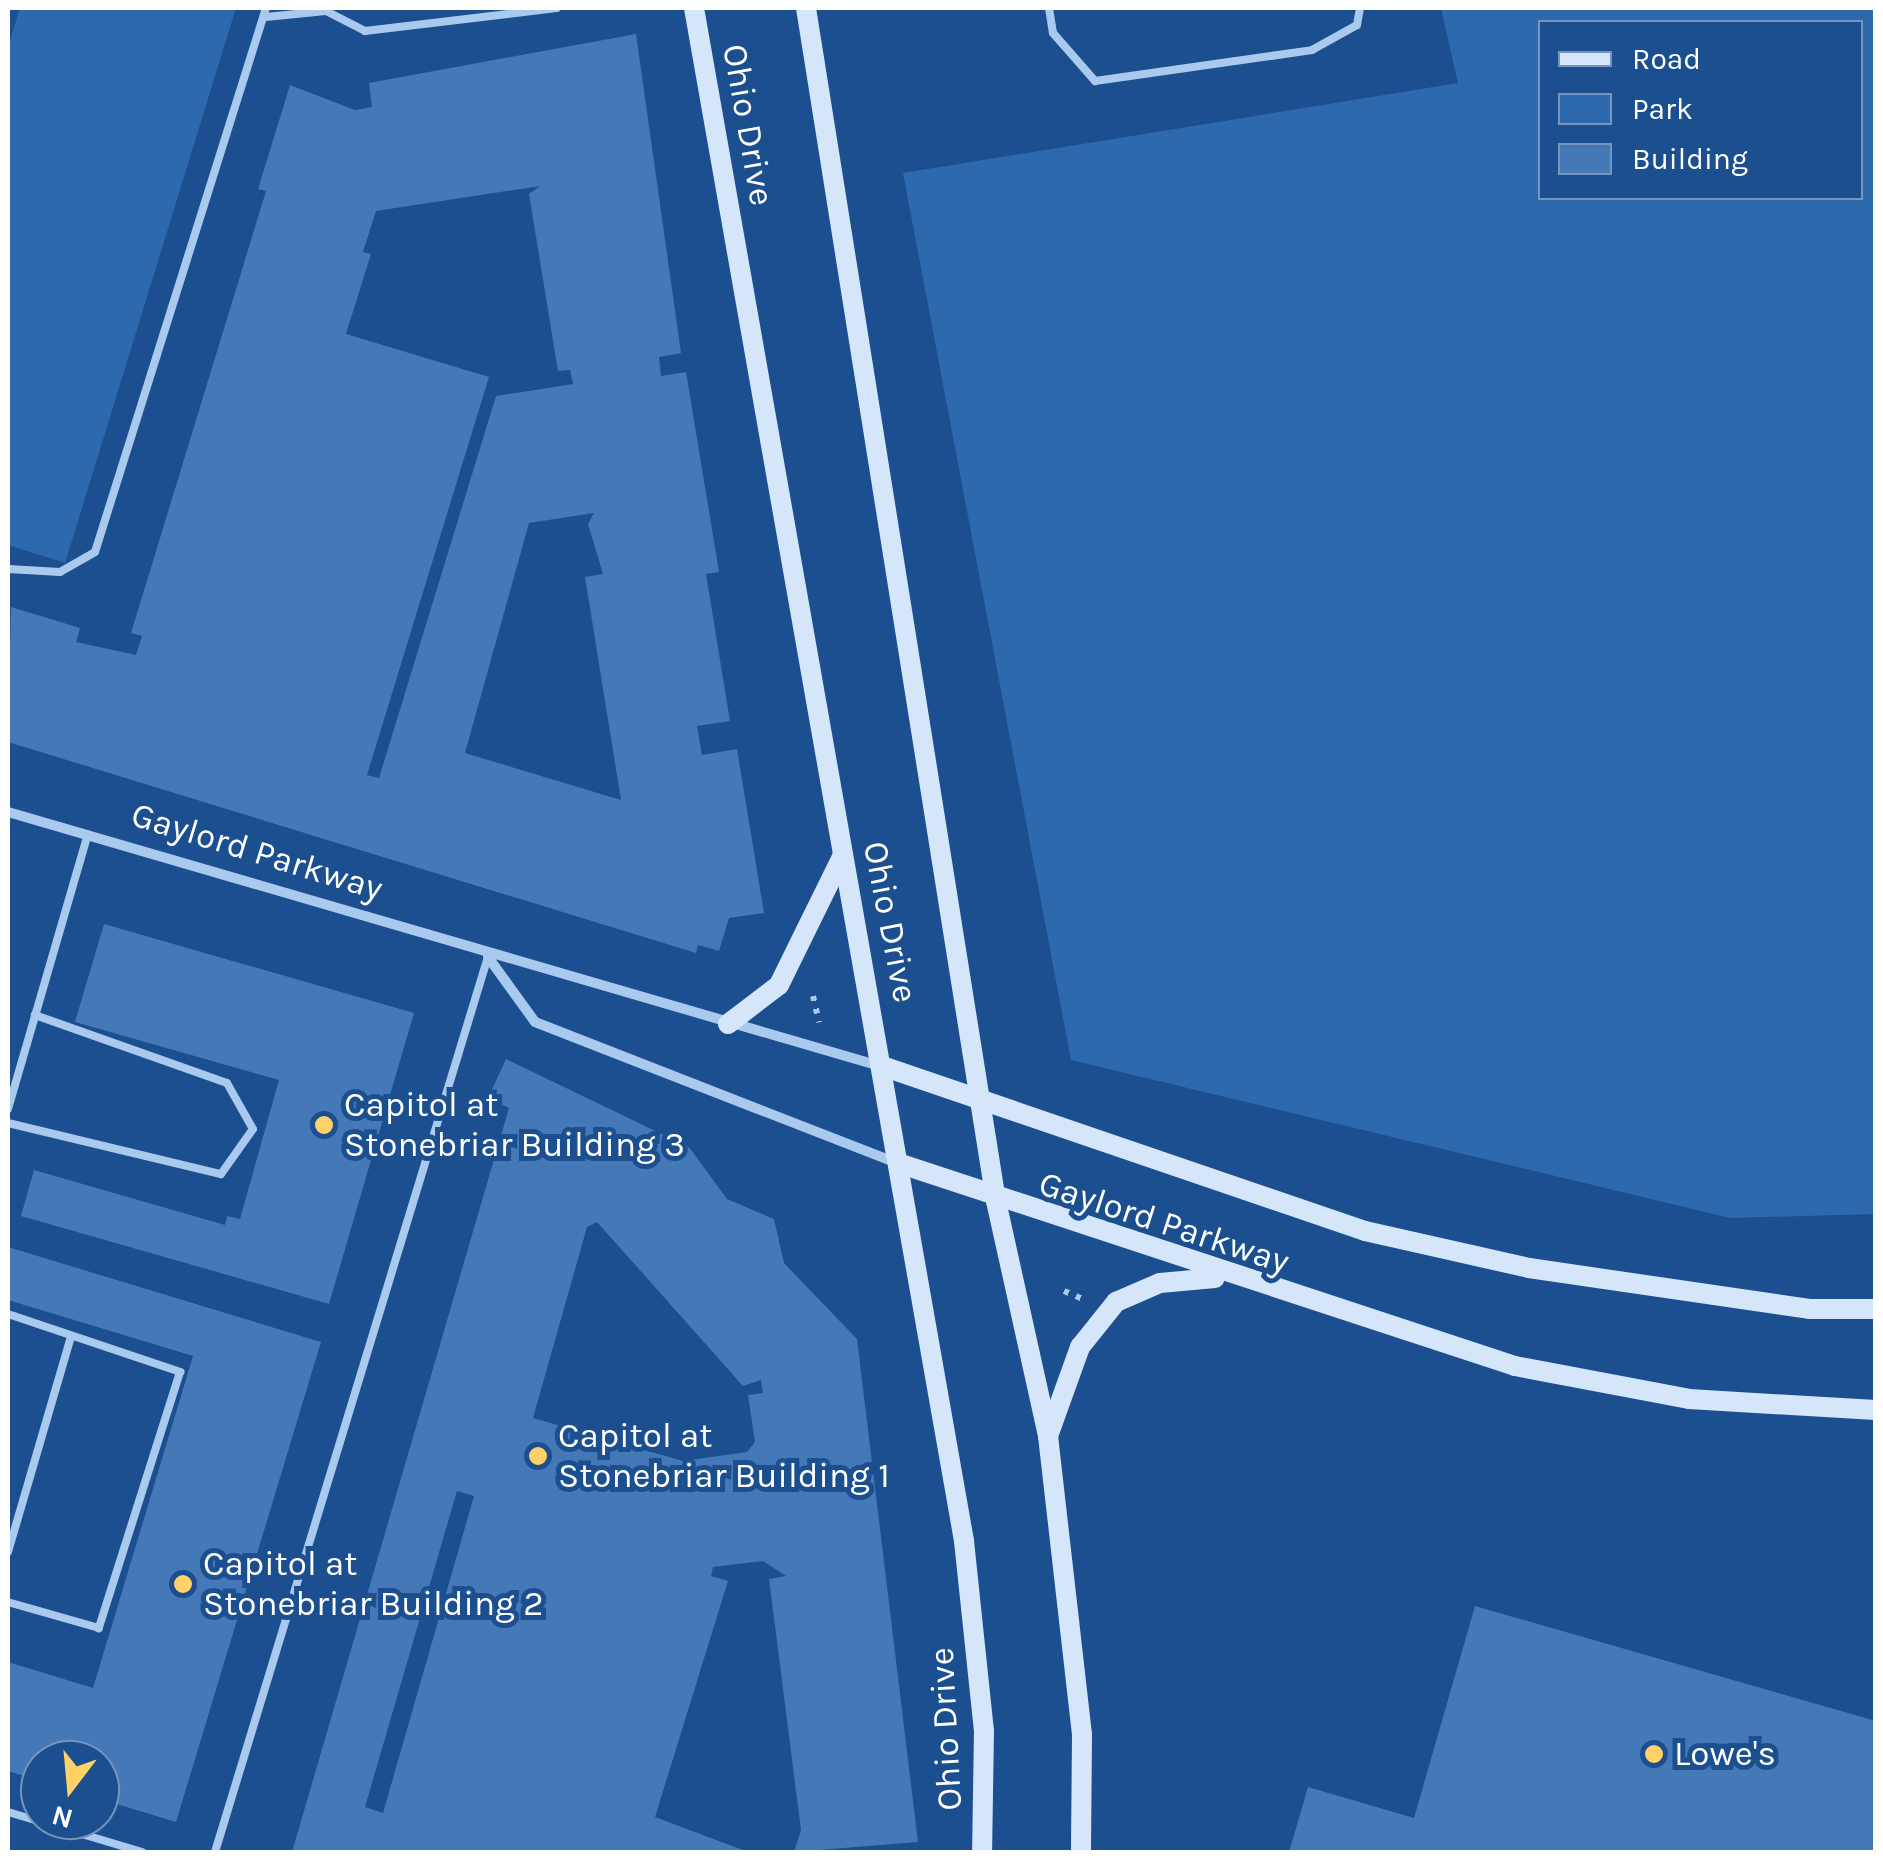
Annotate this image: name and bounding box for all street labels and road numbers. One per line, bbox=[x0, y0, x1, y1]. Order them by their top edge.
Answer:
street label: Ohio Drive bbox=[713, 41, 783, 209]
street label: Gaylord Parkway bbox=[126, 794, 388, 910]
street label: Ohio Drive bbox=[854, 838, 926, 1006]
street label: Gaylord Parkway bbox=[1034, 1163, 1294, 1283]
street label: Ohio Drive bbox=[921, 1646, 971, 1812]

